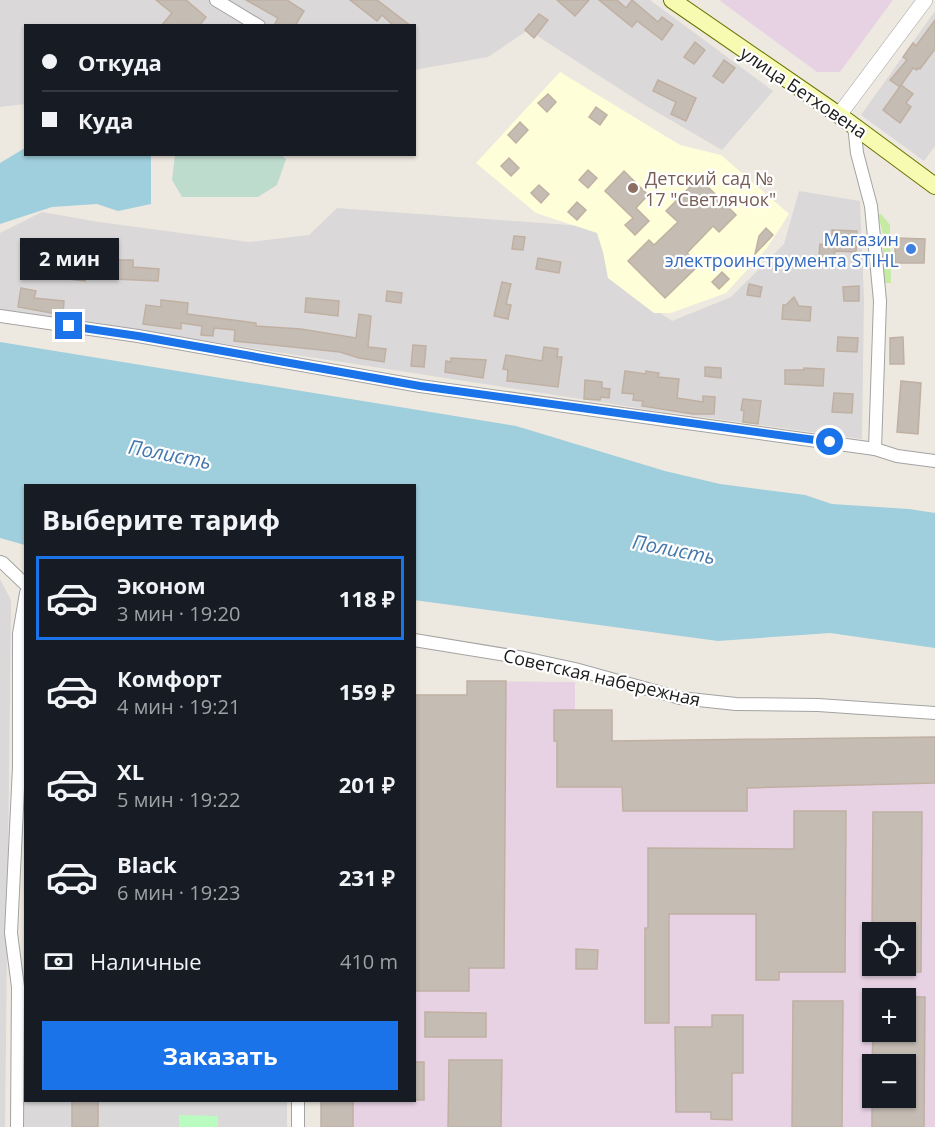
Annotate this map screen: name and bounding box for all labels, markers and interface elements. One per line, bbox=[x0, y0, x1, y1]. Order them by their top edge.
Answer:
street label: улица Бетховена bbox=[736, 41, 872, 143]
text: Откуда bbox=[78, 47, 162, 77]
text: Куда bbox=[78, 105, 133, 135]
place label: Детский сад № 17 "Светлячок" bbox=[645, 166, 776, 211]
marker: Детский сад № 17 "Светлячок" bbox=[626, 181, 640, 195]
place label: Магазин электроинструмента STIHL bbox=[665, 227, 899, 272]
callout: 2 мин bbox=[20, 239, 118, 281]
marker: Магазин электроинструмента STIHL bbox=[904, 242, 918, 256]
text: 2 мин bbox=[39, 245, 100, 272]
route end bbox=[55, 312, 82, 339]
route start bbox=[816, 428, 843, 455]
water label: Полисть bbox=[126, 433, 214, 475]
text: Выберите тариф bbox=[42, 501, 280, 538]
water label: Полисть bbox=[630, 528, 718, 570]
text: Эконом bbox=[117, 570, 206, 600]
icon: car bbox=[45, 571, 99, 625]
text: 118 ₽ bbox=[339, 583, 395, 613]
text: 3 мин · 19:20 bbox=[117, 600, 240, 627]
street label: Советская набережная bbox=[501, 643, 703, 711]
text: Комфорт bbox=[117, 663, 222, 693]
icon: car bbox=[45, 664, 99, 718]
text: 159 ₽ bbox=[339, 676, 395, 706]
text: 4 мин · 19:21 bbox=[117, 693, 240, 720]
text: XL bbox=[117, 756, 144, 786]
icon: car bbox=[45, 757, 99, 811]
text: 201 ₽ bbox=[339, 769, 395, 799]
text: 5 мин · 19:22 bbox=[117, 786, 240, 813]
text: Black bbox=[117, 849, 177, 879]
icon: car bbox=[45, 850, 99, 904]
text: 231 ₽ bbox=[339, 862, 395, 892]
text: 6 мин · 19:23 bbox=[117, 879, 240, 906]
map controls bbox=[862, 922, 916, 1108]
button: locate bbox=[862, 922, 916, 976]
icon: cash bbox=[42, 945, 75, 978]
text: Наличные bbox=[90, 946, 202, 976]
text: 410 m bbox=[340, 948, 398, 975]
button: + bbox=[862, 988, 916, 1042]
button: Заказать bbox=[42, 1021, 398, 1090]
button: − bbox=[862, 1054, 916, 1108]

